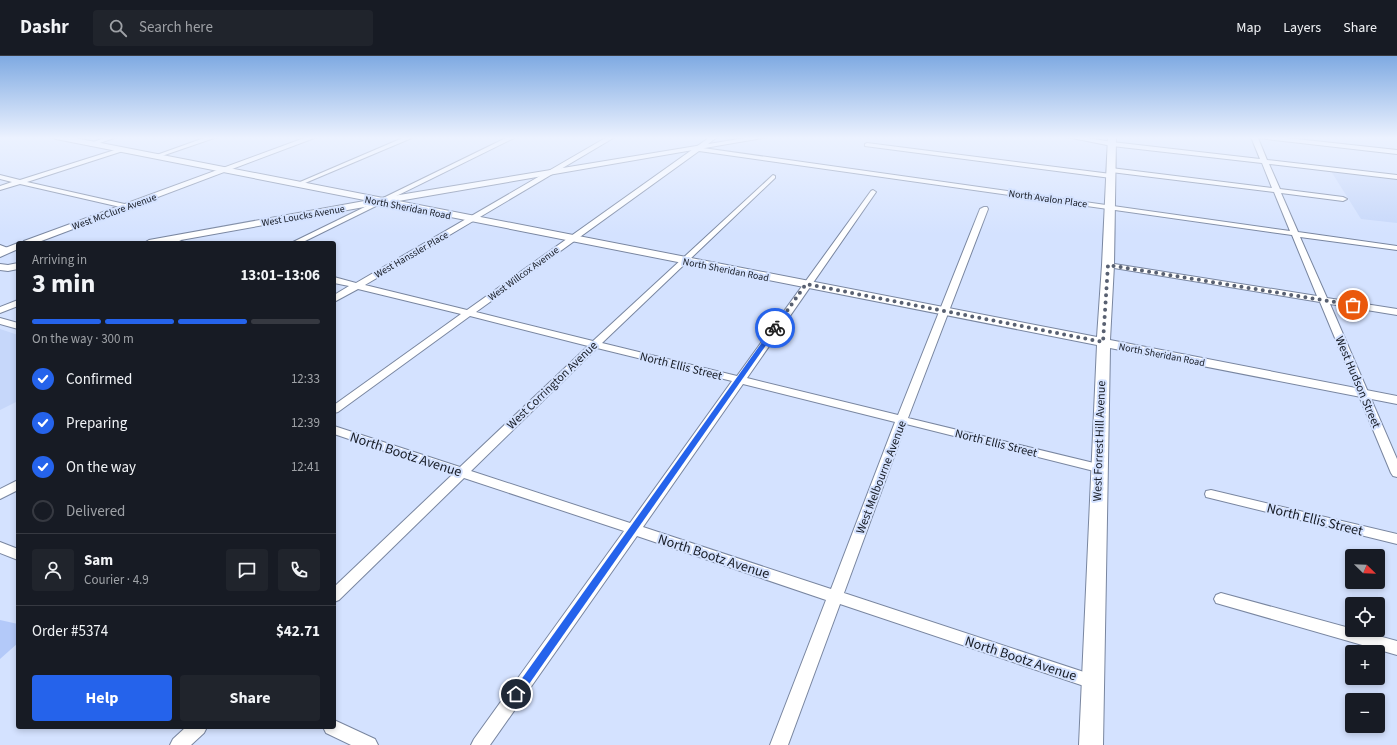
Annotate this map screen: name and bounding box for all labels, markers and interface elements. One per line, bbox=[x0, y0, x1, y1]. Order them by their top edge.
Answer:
search box bbox=[93, 10, 373, 46]
text: Dashr bbox=[20, 14, 69, 41]
icon: search bbox=[107, 17, 129, 39]
text: Search here bbox=[139, 17, 213, 38]
text: Map bbox=[1236, 18, 1261, 38]
text: Layers bbox=[1283, 18, 1321, 38]
text: Share bbox=[1343, 18, 1377, 38]
street label: North Avalon Place bbox=[1008, 187, 1088, 211]
street label: West McClure Avenue bbox=[70, 190, 159, 234]
street label: North Sheridan Road bbox=[364, 193, 452, 223]
street label: West Loucks Avenue bbox=[260, 202, 346, 230]
street label: West Hanssler Place bbox=[372, 228, 451, 282]
street label: West Willcox Avenue bbox=[485, 243, 562, 304]
text: Arriving in bbox=[32, 251, 87, 269]
street label: North Sheridan Road bbox=[682, 255, 770, 285]
text: 3 min bbox=[32, 265, 95, 302]
text: 13:01–13:06 bbox=[240, 265, 320, 286]
pin bbox=[1336, 288, 1370, 322]
icon: bag bbox=[1342, 294, 1364, 316]
courier bbox=[755, 308, 795, 348]
icon: bike bbox=[764, 317, 786, 339]
text: On the way · 300 m bbox=[32, 330, 134, 348]
street label: West Hudson Street bbox=[1331, 334, 1385, 431]
street label: West Corrington Avenue bbox=[503, 337, 602, 433]
street label: North Sheridan Road bbox=[1118, 340, 1206, 370]
street label: North Ellis Street bbox=[638, 348, 724, 385]
icon: check bbox=[32, 368, 54, 390]
text: Confirmed bbox=[66, 369, 132, 390]
text: 12:33 bbox=[291, 370, 320, 388]
street label: West Forrest Hill Avenue bbox=[1089, 380, 1110, 502]
icon: check bbox=[32, 412, 54, 434]
text: Preparing bbox=[66, 413, 127, 434]
text: 12:39 bbox=[291, 414, 320, 432]
street label: West Melbourne Avenue bbox=[852, 418, 911, 536]
street label: North Ellis Street bbox=[953, 425, 1039, 462]
street label: North Bootz Avenue bbox=[347, 427, 464, 482]
icon: check bbox=[32, 456, 54, 478]
text: On the way bbox=[66, 457, 136, 478]
text: 12:41 bbox=[291, 458, 320, 476]
street label: North Ellis Street bbox=[1265, 498, 1365, 542]
text: Delivered bbox=[66, 501, 125, 522]
street label: North Bootz Avenue bbox=[655, 529, 772, 584]
button: person bbox=[32, 549, 74, 591]
button: chat bbox=[226, 549, 268, 591]
button: phone bbox=[278, 549, 320, 591]
north arrow bbox=[1345, 549, 1385, 589]
map controls bbox=[1345, 549, 1385, 733]
text: Sam bbox=[84, 550, 113, 571]
text: Courier · 4.9 bbox=[84, 571, 149, 589]
button: locate bbox=[1345, 597, 1385, 637]
text: Order #5374 bbox=[32, 621, 108, 642]
text: $42.71 bbox=[276, 621, 320, 642]
street label: North Bootz Avenue bbox=[962, 631, 1079, 686]
button: + bbox=[1345, 645, 1385, 685]
button: Help bbox=[32, 675, 172, 721]
button: Share bbox=[180, 675, 320, 721]
pin bbox=[499, 677, 533, 711]
icon: home bbox=[505, 683, 527, 705]
button: − bbox=[1345, 693, 1385, 733]

